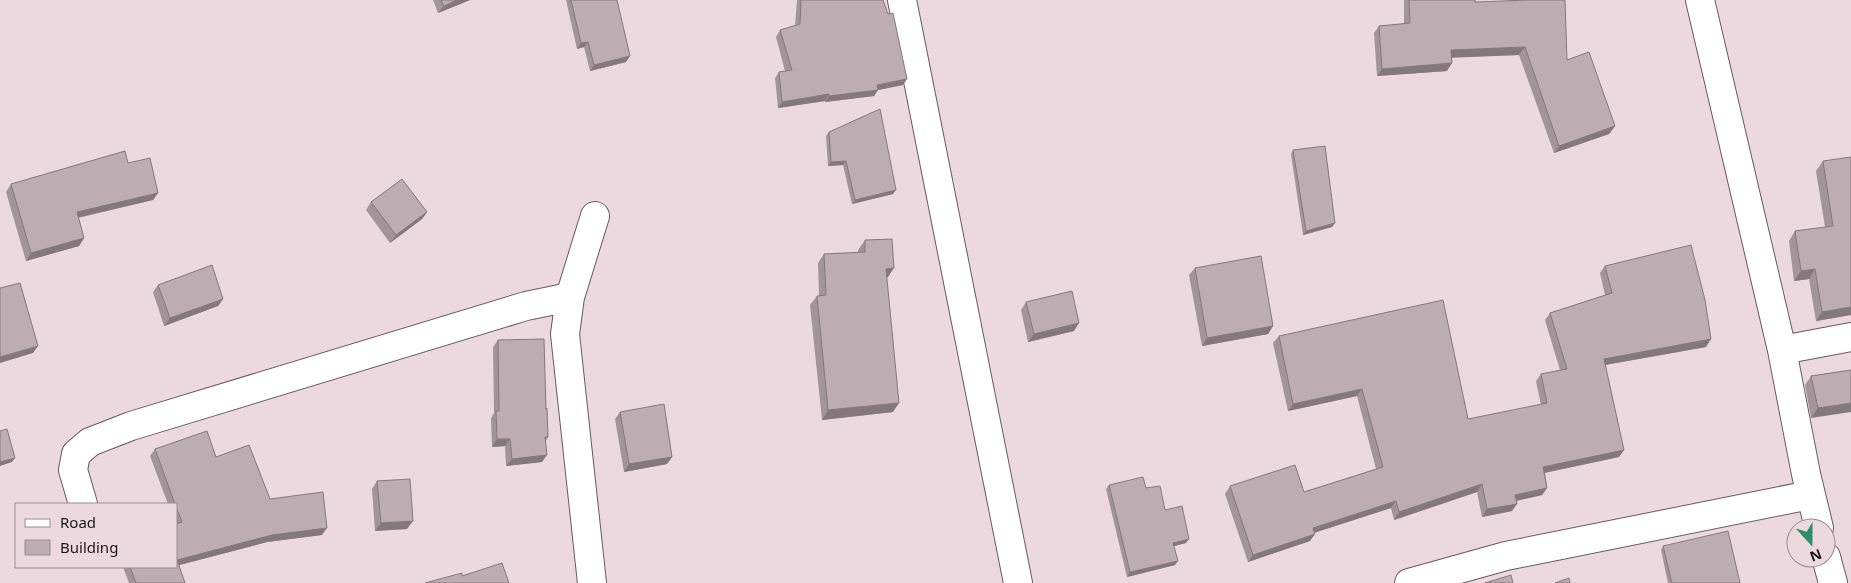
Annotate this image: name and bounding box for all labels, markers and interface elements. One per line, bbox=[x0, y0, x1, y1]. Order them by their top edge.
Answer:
legend bbox=[15, 503, 178, 568]
text: Road bbox=[60, 512, 96, 532]
north arrow bbox=[1786, 518, 1836, 568]
text: Building bbox=[60, 537, 118, 557]
text: N bbox=[1807, 545, 1825, 567]

